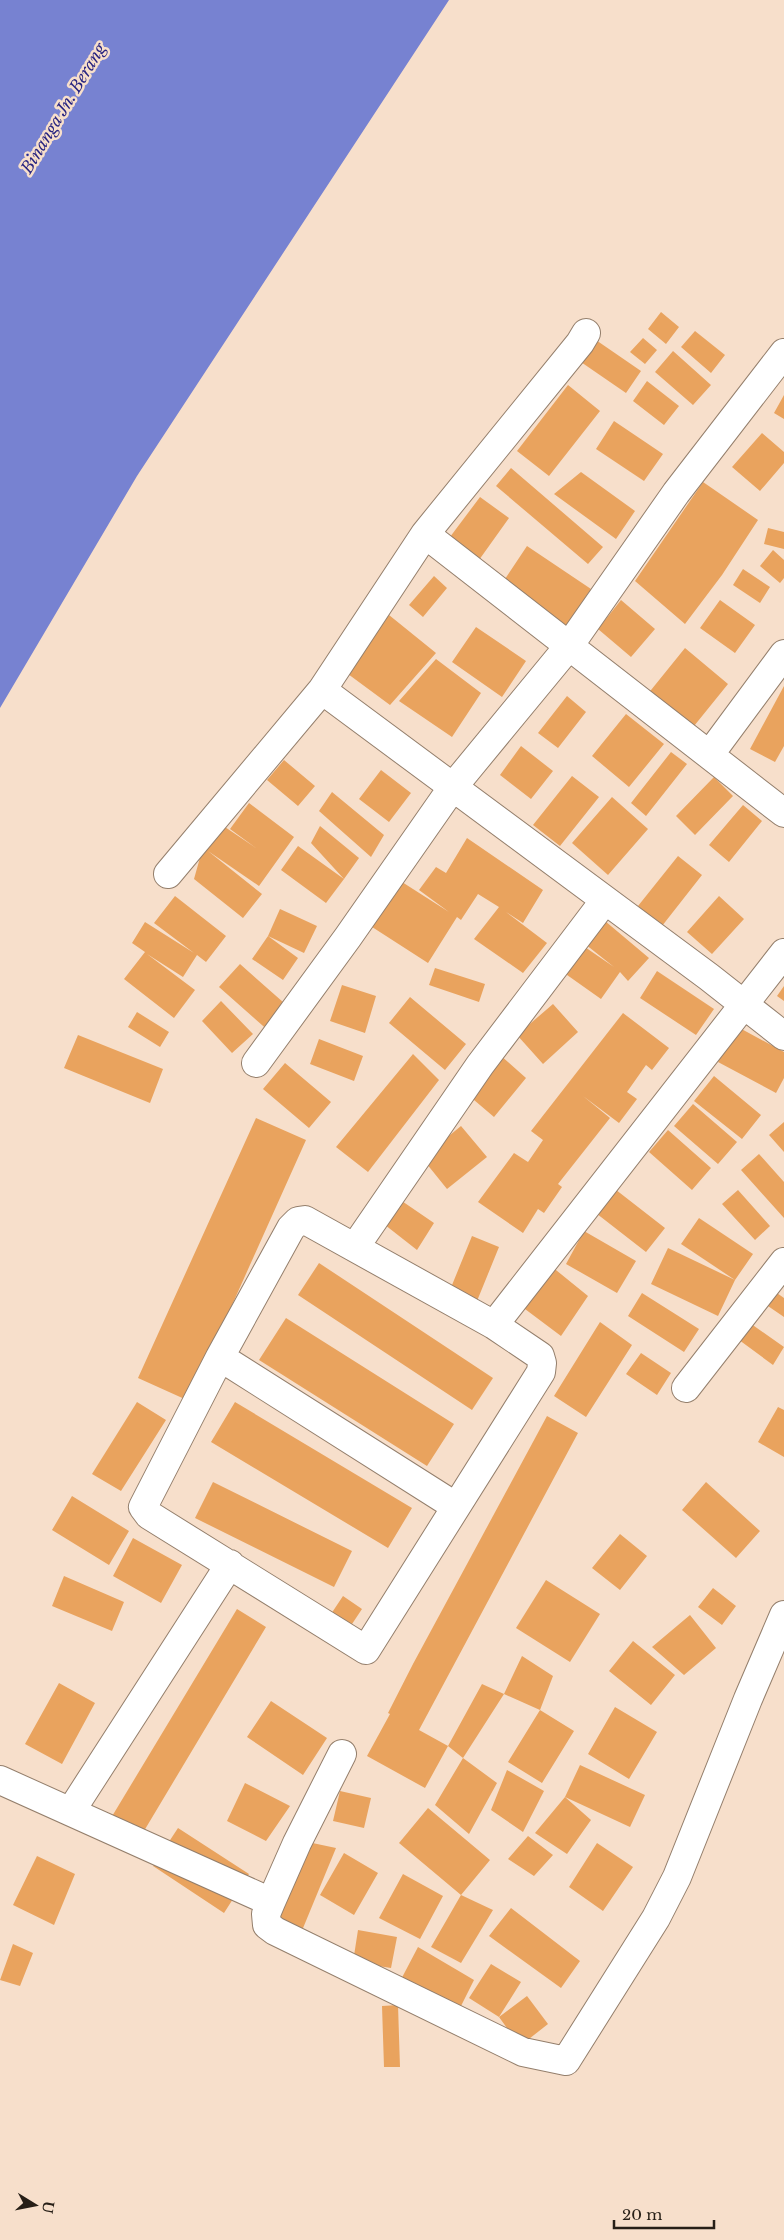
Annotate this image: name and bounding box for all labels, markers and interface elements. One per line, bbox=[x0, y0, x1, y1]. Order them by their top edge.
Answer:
water label: Binanga Jn. Berang bbox=[16, 38, 110, 178]
north arrow bbox=[10, 2180, 60, 2230]
scale bar bbox=[614, 2198, 714, 2230]
text: U bbox=[38, 2200, 58, 2216]
text: 20 m bbox=[622, 2205, 662, 2224]

